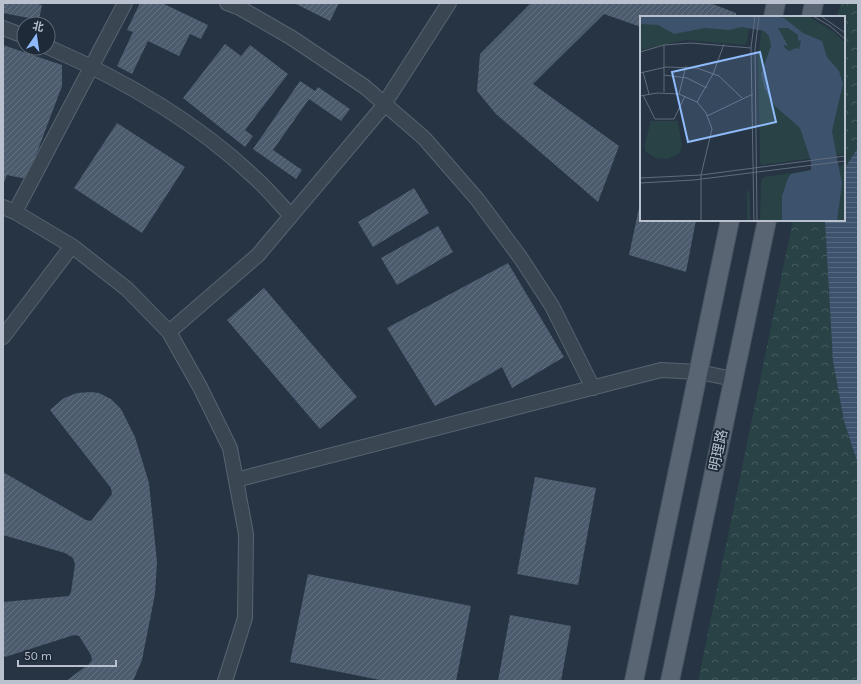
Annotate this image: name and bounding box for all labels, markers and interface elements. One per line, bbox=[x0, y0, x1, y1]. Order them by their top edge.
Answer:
north arrow bbox=[16, 16, 56, 56]
inset map bbox=[640, 16, 845, 221]
text: 北 bbox=[31, 19, 45, 34]
street label: 明理路 bbox=[706, 428, 731, 472]
scale bar bbox=[18, 642, 116, 668]
text: 50 m bbox=[24, 649, 52, 663]

